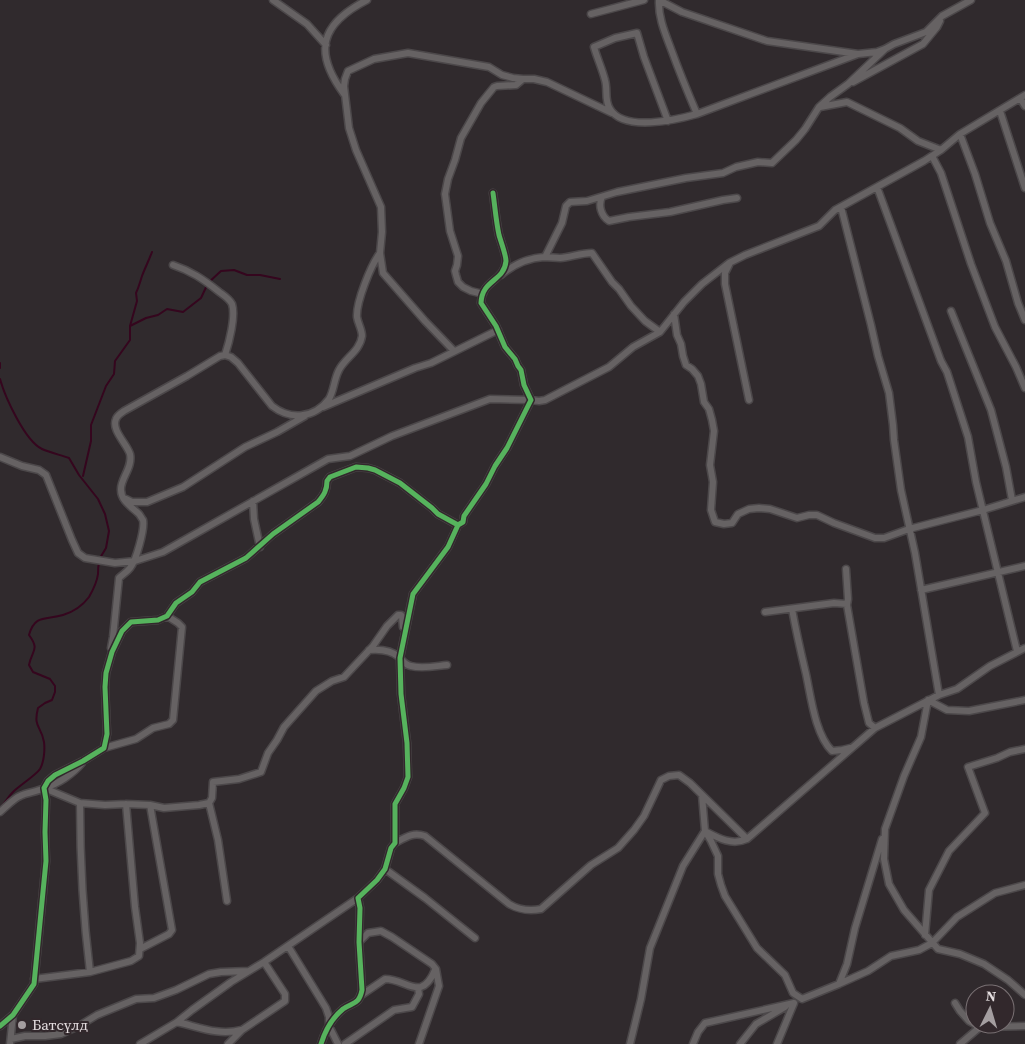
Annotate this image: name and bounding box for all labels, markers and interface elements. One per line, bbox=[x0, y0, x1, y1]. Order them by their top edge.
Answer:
north arrow bbox=[965, 984, 1015, 1034]
text: N bbox=[985, 986, 997, 1006]
place label: Батсүлд bbox=[32, 1014, 88, 1035]
marker: Батсүлд bbox=[16, 1019, 28, 1031]

